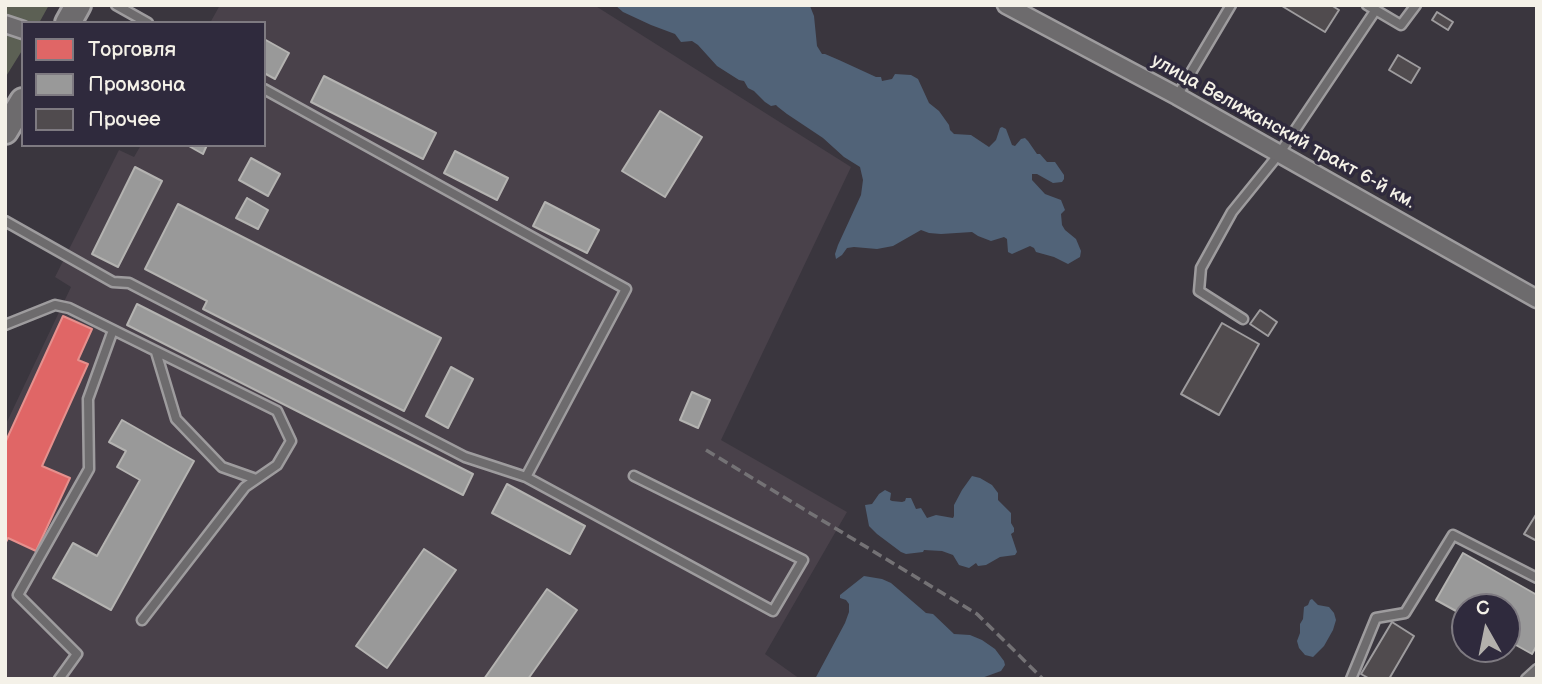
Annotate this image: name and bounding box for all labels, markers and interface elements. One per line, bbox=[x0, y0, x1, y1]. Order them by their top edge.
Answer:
legend bbox=[21, 21, 266, 147]
text: Торговля bbox=[88, 37, 176, 62]
street label: улица Велижанский тракт 6-й км. bbox=[1147, 50, 1419, 214]
text: Промзона bbox=[88, 72, 186, 97]
text: Прочее bbox=[88, 107, 161, 132]
north arrow bbox=[1451, 593, 1521, 663]
text: С bbox=[1475, 596, 1491, 621]

